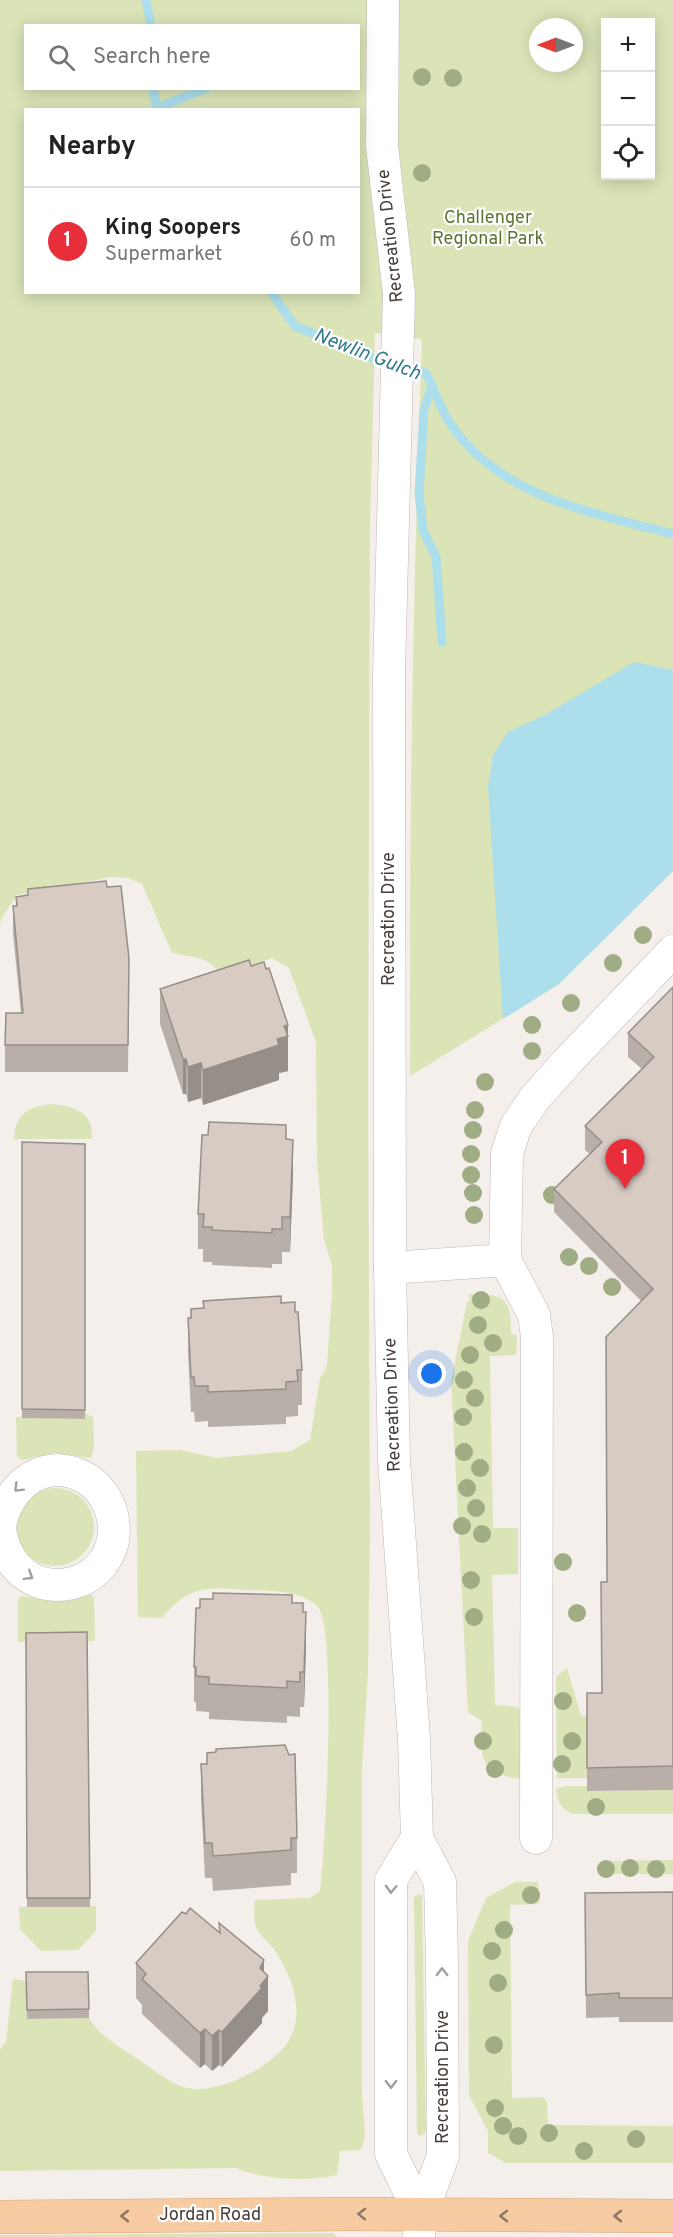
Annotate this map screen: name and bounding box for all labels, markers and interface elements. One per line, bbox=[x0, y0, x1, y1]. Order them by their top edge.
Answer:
north arrow bbox=[529, 18, 583, 72]
map controls bbox=[601, 18, 655, 180]
button: + bbox=[601, 18, 655, 72]
search box bbox=[24, 24, 360, 90]
icon: search bbox=[45, 41, 78, 74]
text: Search here bbox=[93, 44, 211, 71]
button: − bbox=[601, 72, 655, 126]
button: locate bbox=[601, 126, 655, 180]
text: Nearby bbox=[48, 131, 136, 164]
street label: Recreation Drive bbox=[373, 168, 409, 304]
park label: Challenger Regional Park bbox=[432, 207, 544, 251]
text: King Soopers bbox=[105, 215, 241, 242]
text: 1 bbox=[64, 228, 72, 254]
text: 60 m bbox=[290, 228, 336, 254]
text: Supermarket bbox=[105, 242, 222, 268]
water label: Newlin Gulch bbox=[310, 323, 424, 387]
street label: Recreation Drive bbox=[378, 852, 401, 986]
pin: 1 bbox=[606, 1140, 644, 1189]
street label: Recreation Drive bbox=[379, 1338, 407, 1472]
your location bbox=[417, 1359, 446, 1388]
one-way arrow bbox=[14, 1481, 25, 1492]
one-way arrow bbox=[22, 1569, 33, 1580]
one-way arrow bbox=[384, 1885, 397, 1894]
one-way arrow bbox=[436, 1967, 448, 1976]
street label: Recreation Drive bbox=[432, 2010, 455, 2144]
one-way arrow bbox=[385, 2080, 397, 2089]
street label: Jordan Road bbox=[159, 2204, 261, 2227]
one-way arrow bbox=[358, 2208, 367, 2220]
one-way arrow bbox=[121, 2210, 130, 2222]
one-way arrow bbox=[499, 2210, 508, 2222]
one-way arrow bbox=[613, 2210, 622, 2222]

